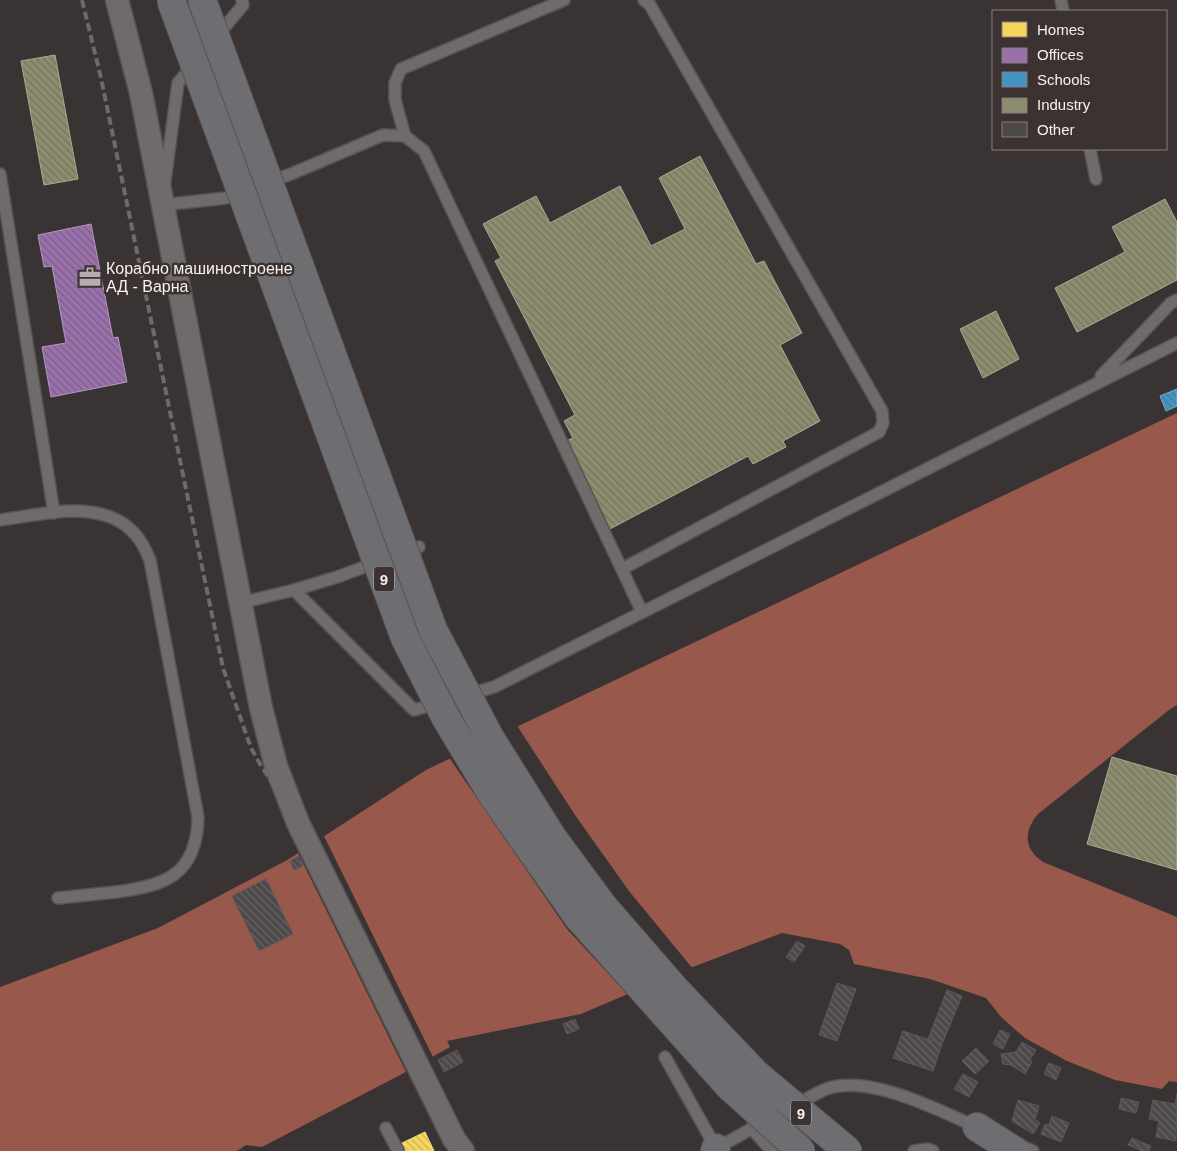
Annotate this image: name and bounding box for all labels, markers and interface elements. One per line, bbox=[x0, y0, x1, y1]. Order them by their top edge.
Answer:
legend bbox=[992, 10, 1167, 150]
text: Homes bbox=[1037, 21, 1085, 38]
text: Offices bbox=[1037, 46, 1083, 63]
text: Schools bbox=[1037, 71, 1090, 88]
text: Industry bbox=[1037, 96, 1091, 113]
text: Other bbox=[1037, 121, 1075, 138]
place label: Корабно машиностроене АД - Варна bbox=[106, 260, 293, 295]
office icon: Корабно машиностроене АД - Варна bbox=[77, 264, 103, 290]
road number: 9 bbox=[374, 566, 394, 592]
road number: 9 bbox=[791, 1100, 811, 1126]

